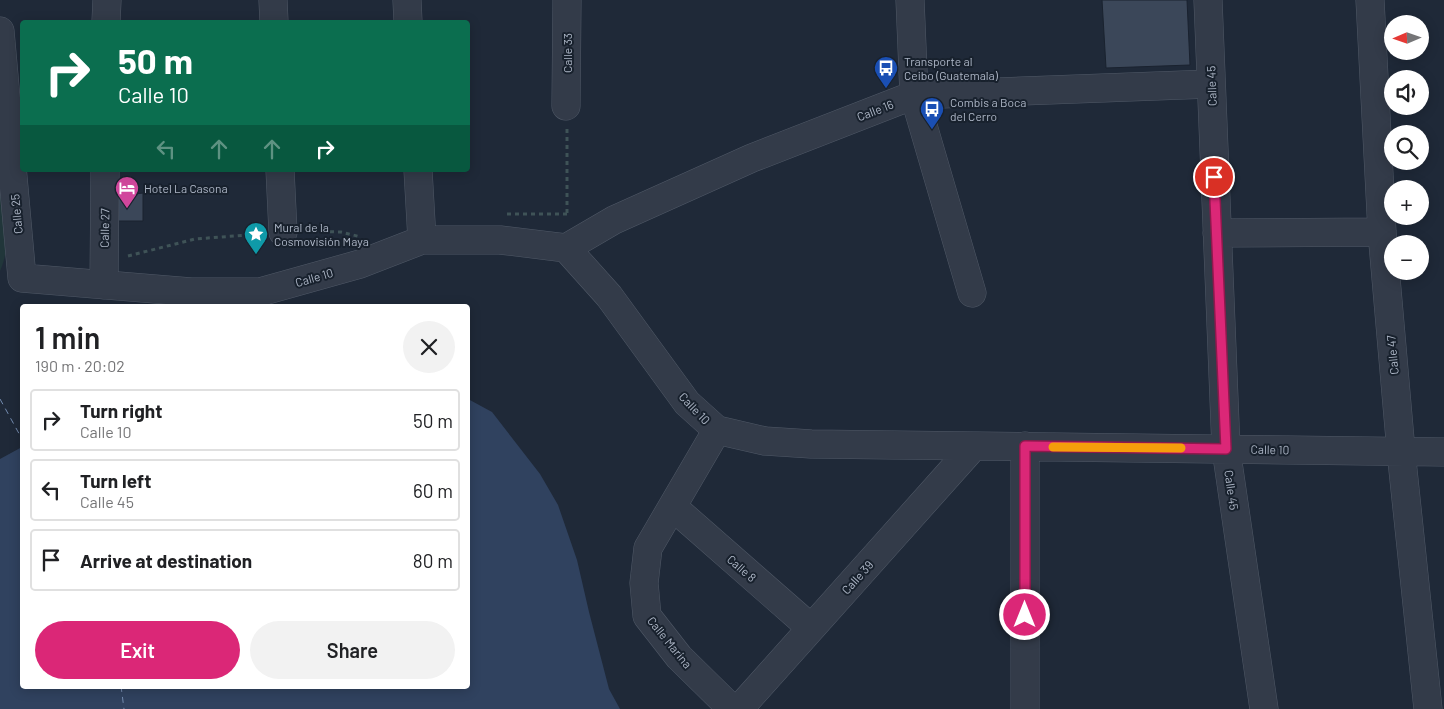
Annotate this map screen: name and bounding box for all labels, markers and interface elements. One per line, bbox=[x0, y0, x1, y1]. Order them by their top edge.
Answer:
north arrow bbox=[1384, 15, 1429, 60]
map controls bbox=[1384, 15, 1429, 280]
street label: Calle 33 bbox=[560, 33, 574, 73]
text: 50 m bbox=[118, 39, 193, 81]
icon: right bbox=[35, 40, 100, 105]
place label: Transporte al Ceibo (Guatemala) bbox=[904, 54, 999, 82]
bus stop icon: Transporte al Ceibo (Guatemala) bbox=[873, 55, 899, 89]
street label: Calle 45 bbox=[1203, 66, 1219, 106]
button: sound bbox=[1384, 70, 1429, 115]
text: Calle 10 bbox=[118, 81, 189, 107]
place label: Combis a Boca del Cerro bbox=[950, 95, 1026, 123]
bus stop icon: Combis a Boca del Cerro bbox=[919, 96, 945, 130]
street label: Calle 16 bbox=[855, 97, 895, 123]
button: search bbox=[1384, 125, 1429, 170]
icon: left bbox=[152, 135, 180, 163]
icon: ahead bbox=[205, 135, 233, 163]
icon: ahead bbox=[258, 135, 286, 163]
icon: right bbox=[311, 135, 339, 163]
pin bbox=[1193, 156, 1235, 198]
icon: arrive bbox=[1200, 163, 1228, 191]
hotel icon: Hotel La Casona bbox=[114, 175, 140, 209]
button: + bbox=[1384, 180, 1429, 225]
place label: Hotel La Casona bbox=[144, 181, 228, 195]
street label: Calle 25 bbox=[7, 193, 25, 235]
street label: Calle 27 bbox=[97, 208, 111, 248]
place label: Mural de la Cosmovisión Maya bbox=[274, 220, 369, 248]
place icon: Mural de la Cosmovisión Maya bbox=[243, 221, 269, 255]
button: − bbox=[1384, 235, 1429, 280]
street label: Calle 10 bbox=[293, 265, 335, 289]
text: 1 min bbox=[35, 319, 100, 355]
button: close bbox=[403, 321, 455, 373]
street label: Calle 47 bbox=[1383, 334, 1401, 375]
text: 190 m · 20:02 bbox=[35, 356, 125, 375]
street label: Calle 10 bbox=[677, 389, 713, 427]
text: Turn right bbox=[80, 399, 162, 422]
icon: right bbox=[37, 406, 65, 434]
text: 50 m bbox=[413, 409, 453, 432]
text: Calle 10 bbox=[80, 422, 132, 441]
street label: Calle 10 bbox=[1251, 442, 1289, 456]
text: Turn left bbox=[80, 469, 151, 492]
street label: Calle 45 bbox=[1222, 469, 1242, 511]
icon: left bbox=[37, 476, 65, 504]
text: 60 m bbox=[413, 479, 453, 502]
text: Calle 45 bbox=[80, 492, 134, 511]
icon: arrive bbox=[37, 546, 65, 574]
text: Arrive at destination bbox=[80, 549, 252, 572]
text: 80 m bbox=[413, 549, 453, 572]
street label: Calle 8 bbox=[725, 552, 759, 584]
street label: Calle 39 bbox=[838, 557, 876, 597]
position arrow bbox=[998, 588, 1050, 640]
street label: Calle Marina bbox=[645, 613, 695, 671]
button: Exit bbox=[35, 621, 240, 679]
button: Share bbox=[250, 621, 455, 679]

